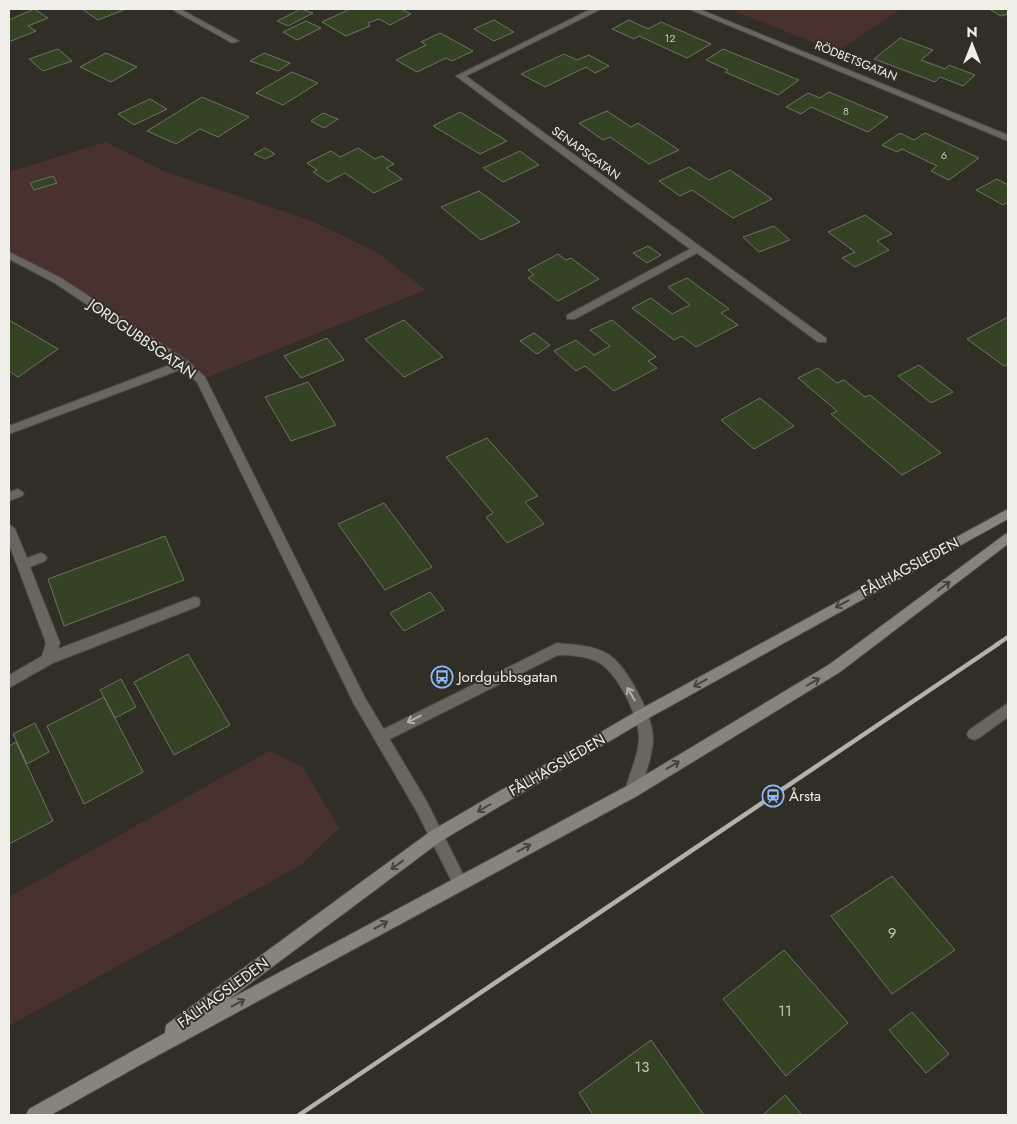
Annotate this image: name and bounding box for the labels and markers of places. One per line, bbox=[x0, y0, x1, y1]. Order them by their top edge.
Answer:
bus stop icon: Jordgubbsgatan bbox=[430, 665, 454, 689]
place label: Jordgubbsgatan bbox=[456, 666, 558, 688]
station icon: Årsta bbox=[761, 784, 785, 808]
place label: Årsta bbox=[789, 785, 821, 807]

